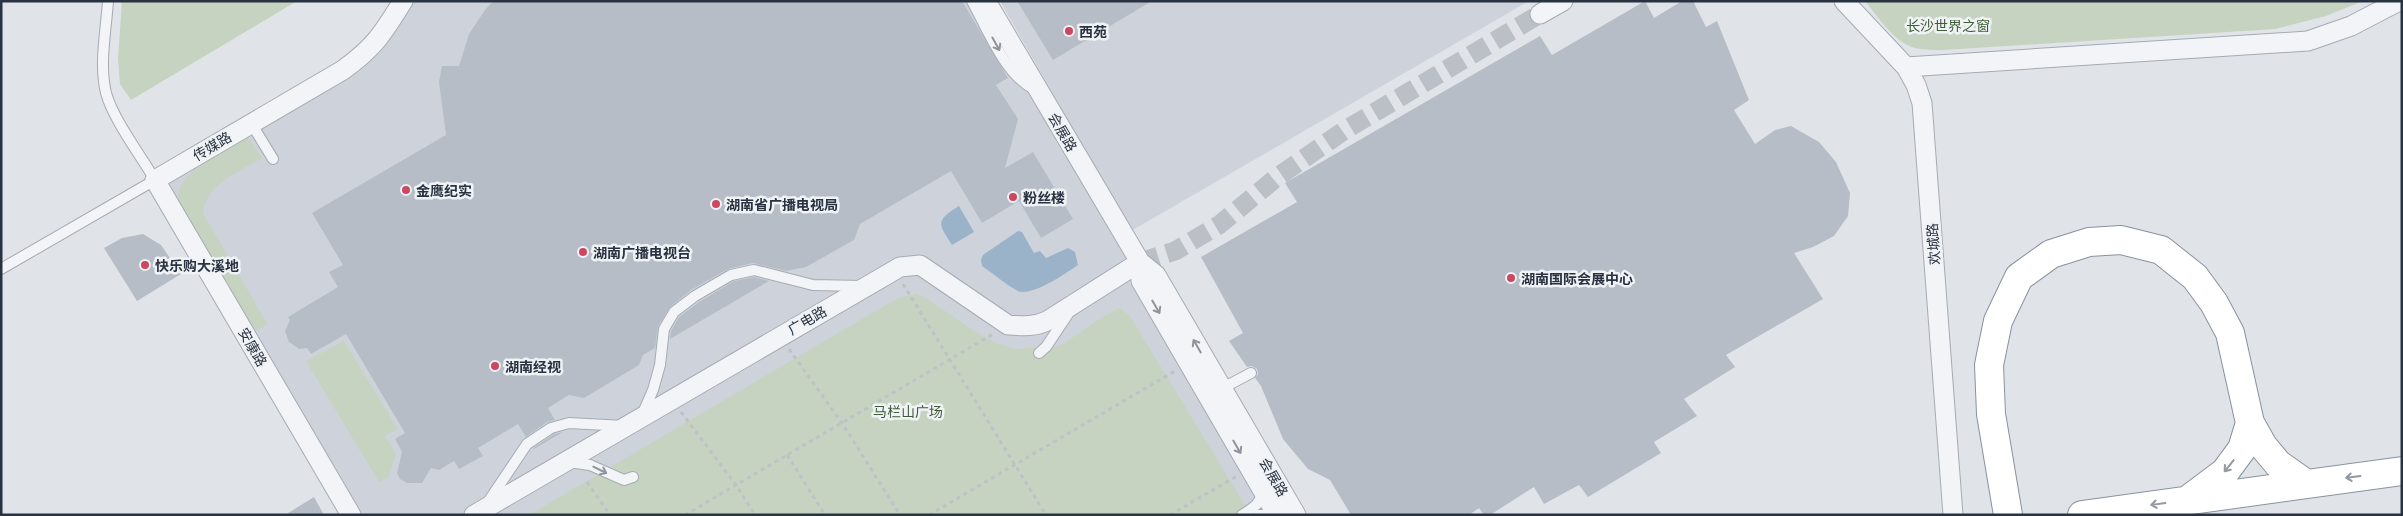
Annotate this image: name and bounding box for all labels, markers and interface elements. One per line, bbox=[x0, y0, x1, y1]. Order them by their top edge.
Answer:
park label: 长沙世界之窗 bbox=[1906, 16, 1990, 35]
place label: 西苑 bbox=[1079, 22, 1107, 41]
marker: 西苑 bbox=[1063, 25, 1075, 37]
one-way arrow bbox=[991, 36, 1001, 51]
street label: 会展路 bbox=[1044, 109, 1082, 155]
street label: 传媒路 bbox=[189, 127, 235, 165]
place label: 金鹰纪实 bbox=[416, 181, 472, 200]
marker: 金鹰纪实 bbox=[400, 184, 412, 196]
place label: 粉丝楼 bbox=[1023, 188, 1065, 207]
marker: 粉丝楼 bbox=[1007, 191, 1019, 203]
place label: 湖南省广播电视局 bbox=[726, 195, 838, 214]
marker: 湖南省广播电视局 bbox=[710, 198, 722, 210]
street label: 欢城路 bbox=[1922, 222, 1944, 266]
place label: 湖南广播电视台 bbox=[593, 243, 691, 262]
marker: 湖南广播电视台 bbox=[577, 246, 589, 258]
place label: 快乐购大溪地 bbox=[155, 256, 239, 275]
marker: 快乐购大溪地 bbox=[139, 259, 151, 271]
place label: 湖南国际会展中心 bbox=[1521, 269, 1633, 288]
marker: 湖南国际会展中心 bbox=[1505, 272, 1517, 284]
one-way arrow bbox=[1151, 299, 1161, 313]
street label: 广电路 bbox=[784, 301, 830, 339]
street label: 安康路 bbox=[234, 324, 272, 370]
one-way arrow bbox=[1192, 340, 1202, 354]
place label: 湖南经视 bbox=[505, 357, 561, 376]
marker: 湖南经视 bbox=[489, 360, 501, 372]
park label: 马栏山广场 bbox=[873, 402, 943, 421]
one-way arrow bbox=[1233, 440, 1243, 454]
street label: 会展路 bbox=[1255, 454, 1293, 500]
one-way arrow bbox=[2224, 459, 2235, 472]
one-way arrow bbox=[592, 466, 607, 475]
one-way arrow bbox=[2346, 472, 2362, 482]
one-way arrow bbox=[2150, 499, 2166, 509]

